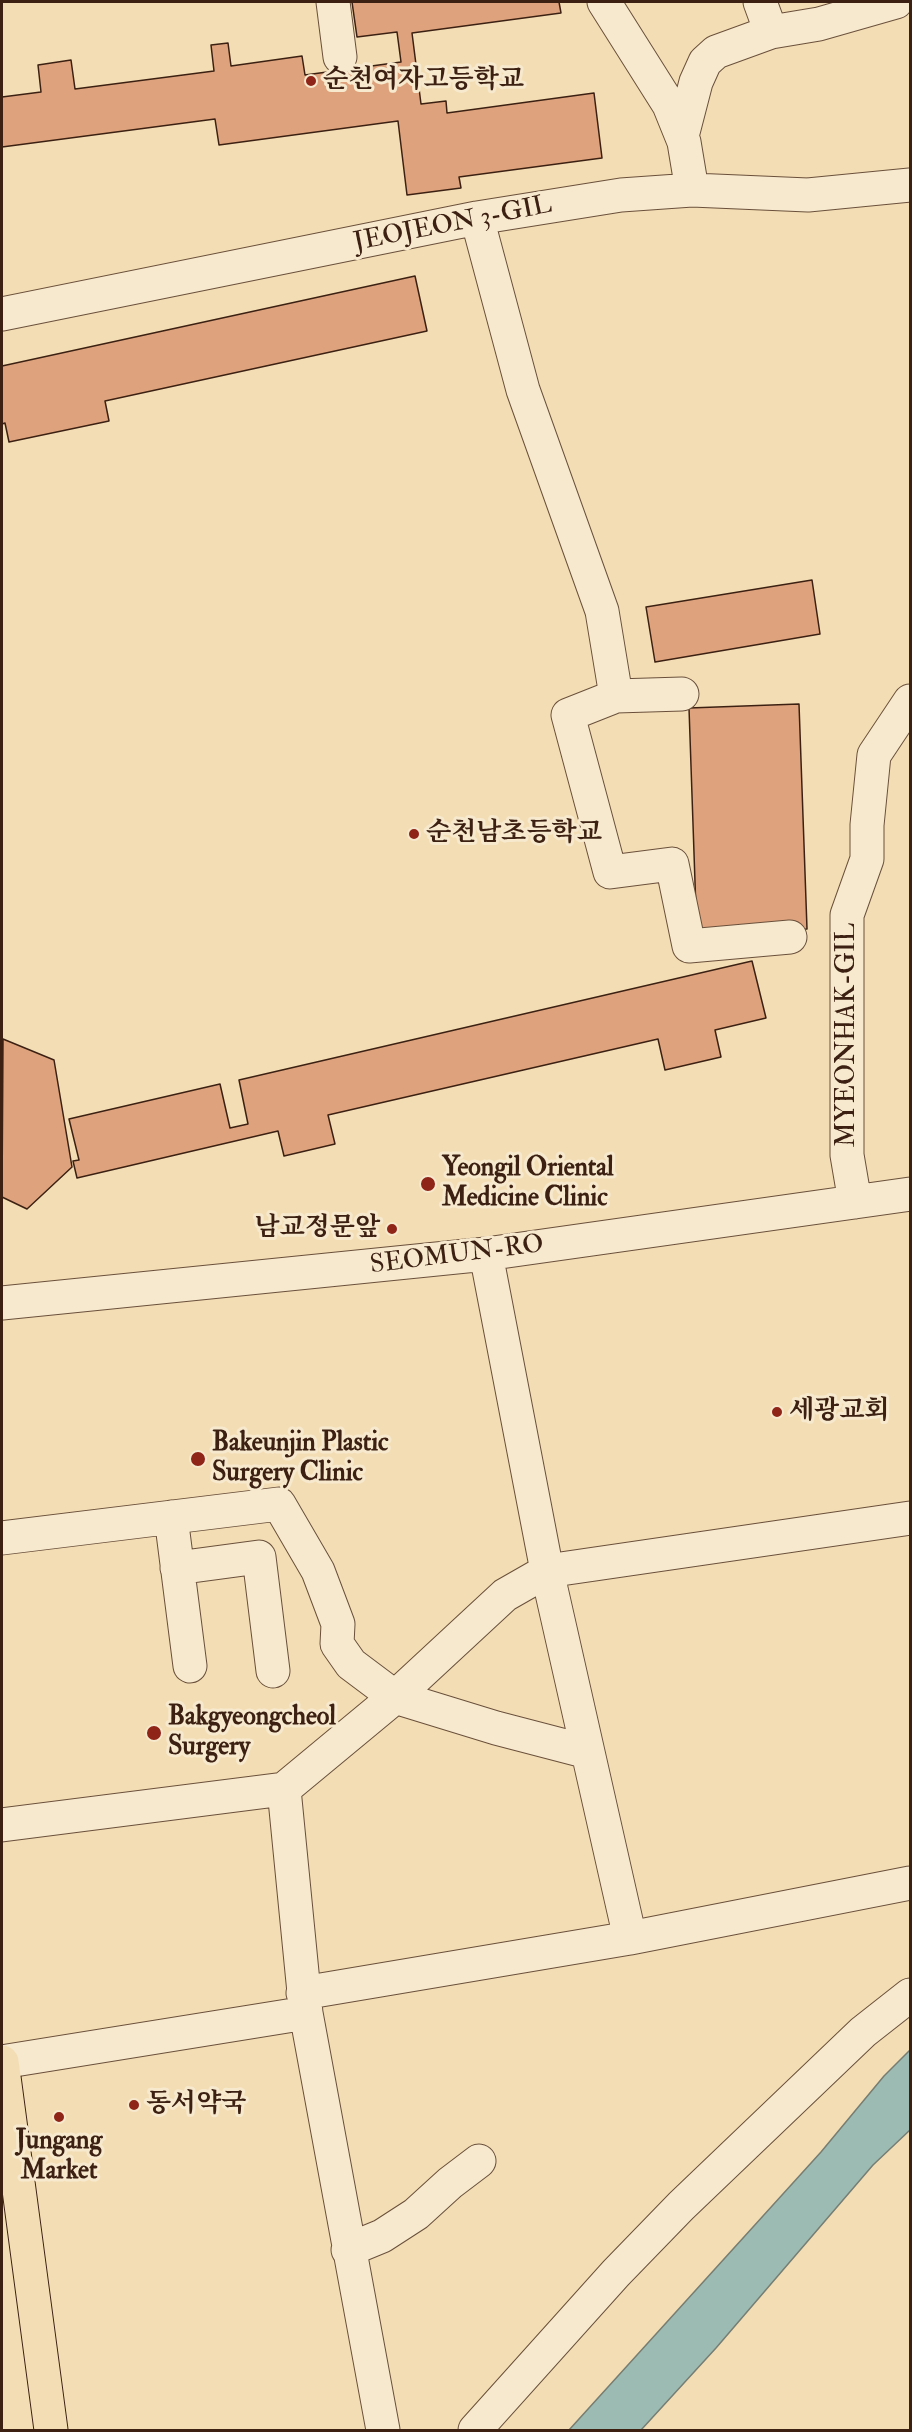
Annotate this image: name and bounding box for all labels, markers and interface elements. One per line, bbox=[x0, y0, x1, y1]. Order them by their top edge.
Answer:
place label: 순천여자고등학교 bbox=[323, 65, 524, 97]
marker: 순천여자고등학교 bbox=[304, 74, 318, 88]
street label: JEOJEON 3-GIL bbox=[351, 190, 555, 260]
place label: 순천남초등학교 bbox=[426, 818, 602, 850]
marker: 순천남초등학교 bbox=[407, 827, 421, 841]
street label: MYEONHAK-GIL bbox=[832, 923, 864, 1147]
place label: Yeongil Oriental Medicine Clinic bbox=[442, 1153, 614, 1214]
marker: Yeongil Oriental Medicine Clinic bbox=[419, 1175, 437, 1193]
place label: 남교정문앞 bbox=[254, 1213, 380, 1245]
marker: 남교정문앞 bbox=[385, 1222, 399, 1236]
street label: SEOMUN-RO bbox=[368, 1230, 546, 1282]
place label: 세광교회 bbox=[789, 1396, 889, 1428]
marker: 세광교회 bbox=[770, 1405, 784, 1419]
place label: Bakeunjin Plastic Surgery Clinic bbox=[212, 1428, 388, 1490]
marker: Bakeunjin Plastic Surgery Clinic bbox=[189, 1450, 207, 1468]
place label: Bakgyeongcheol Surgery bbox=[168, 1702, 336, 1763]
marker: Bakgyeongcheol Surgery bbox=[145, 1724, 163, 1742]
place label: 동서약국 bbox=[146, 2089, 246, 2121]
marker: 동서약국 bbox=[127, 2098, 141, 2112]
marker: Jungang Market bbox=[52, 2110, 66, 2124]
place label: Jungang Market bbox=[16, 2126, 102, 2188]

